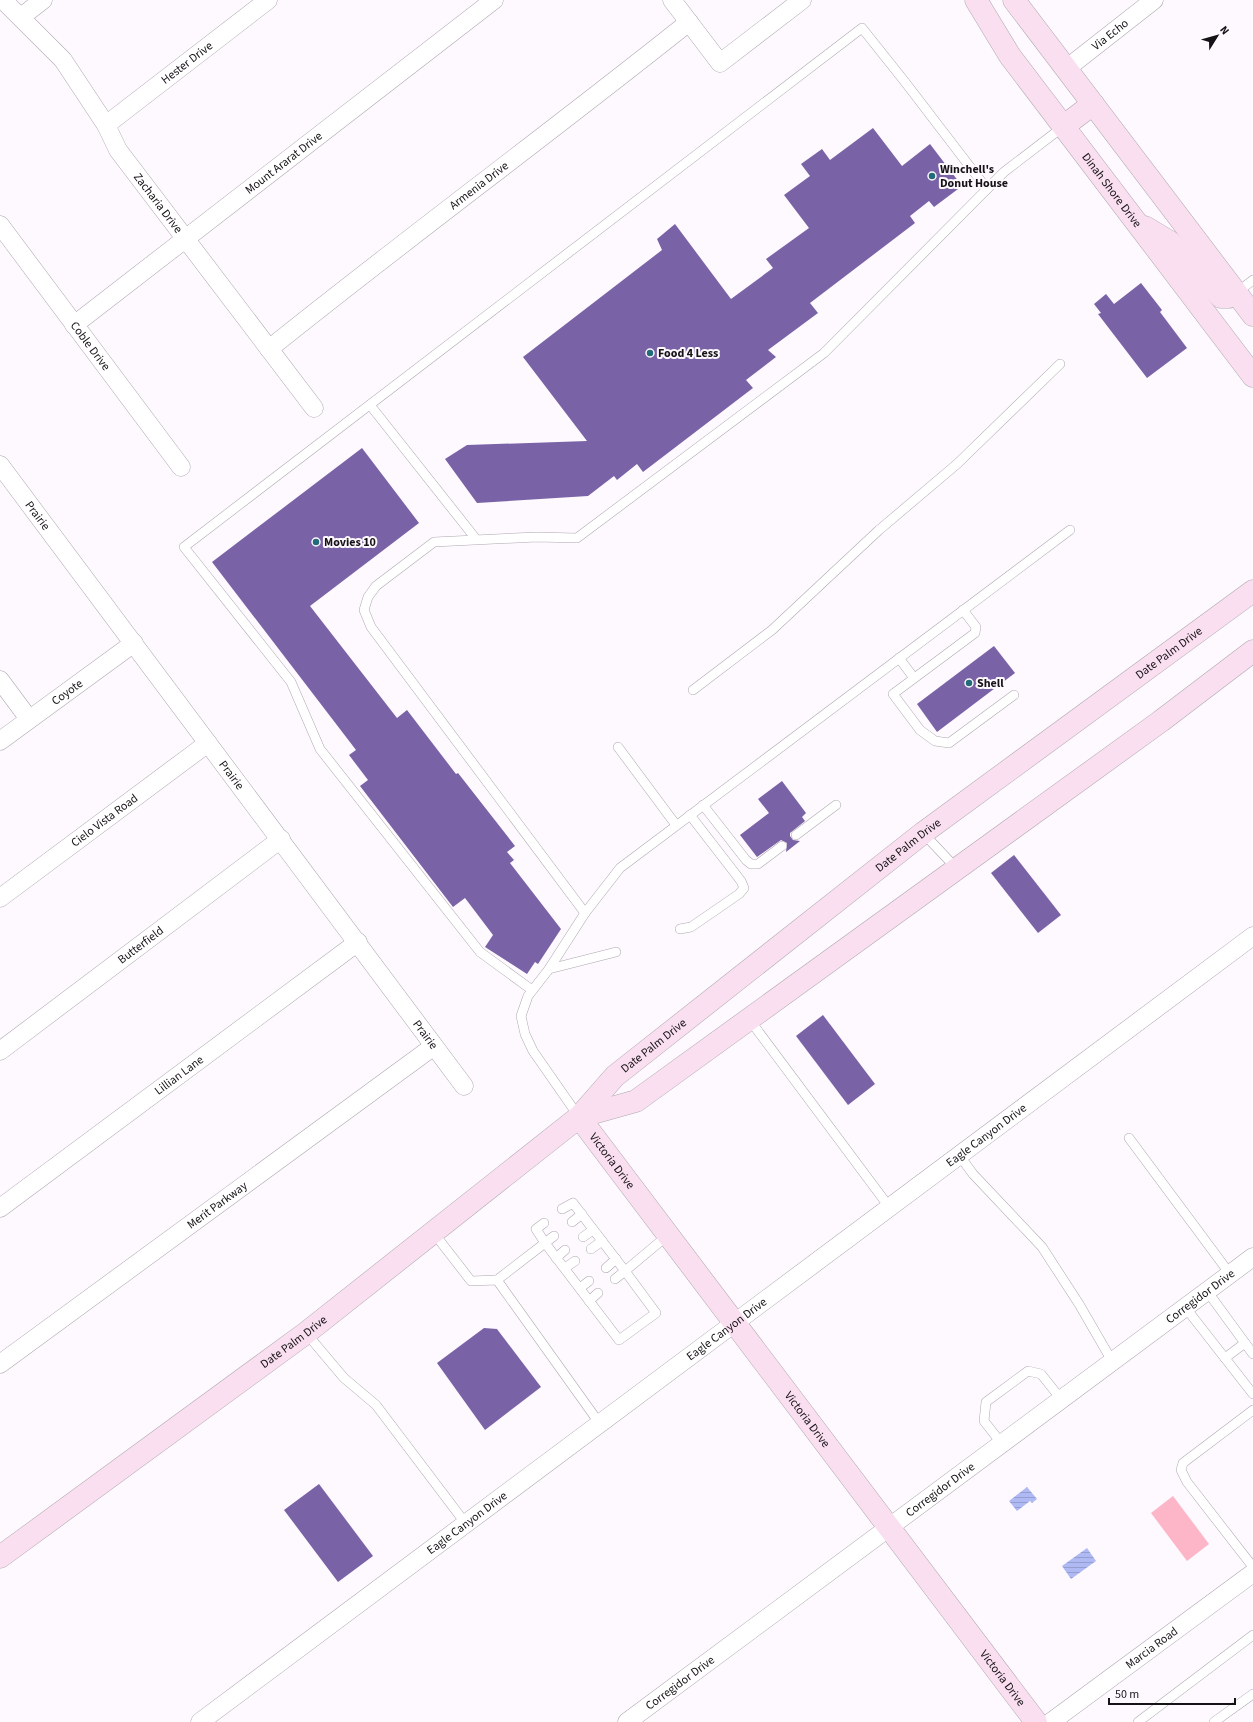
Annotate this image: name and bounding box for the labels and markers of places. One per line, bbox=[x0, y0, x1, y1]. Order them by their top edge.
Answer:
place label: Winchell's Donut House bbox=[940, 161, 1008, 192]
marker: Winchell's Donut House bbox=[927, 171, 937, 181]
place label: Food 4 Less bbox=[658, 345, 718, 362]
marker: Food 4 Less bbox=[645, 348, 655, 358]
place label: Movies 10 bbox=[324, 534, 376, 551]
marker: Movies 10 bbox=[311, 537, 321, 547]
place label: Shell bbox=[977, 675, 1004, 692]
marker: Shell bbox=[964, 678, 974, 688]

